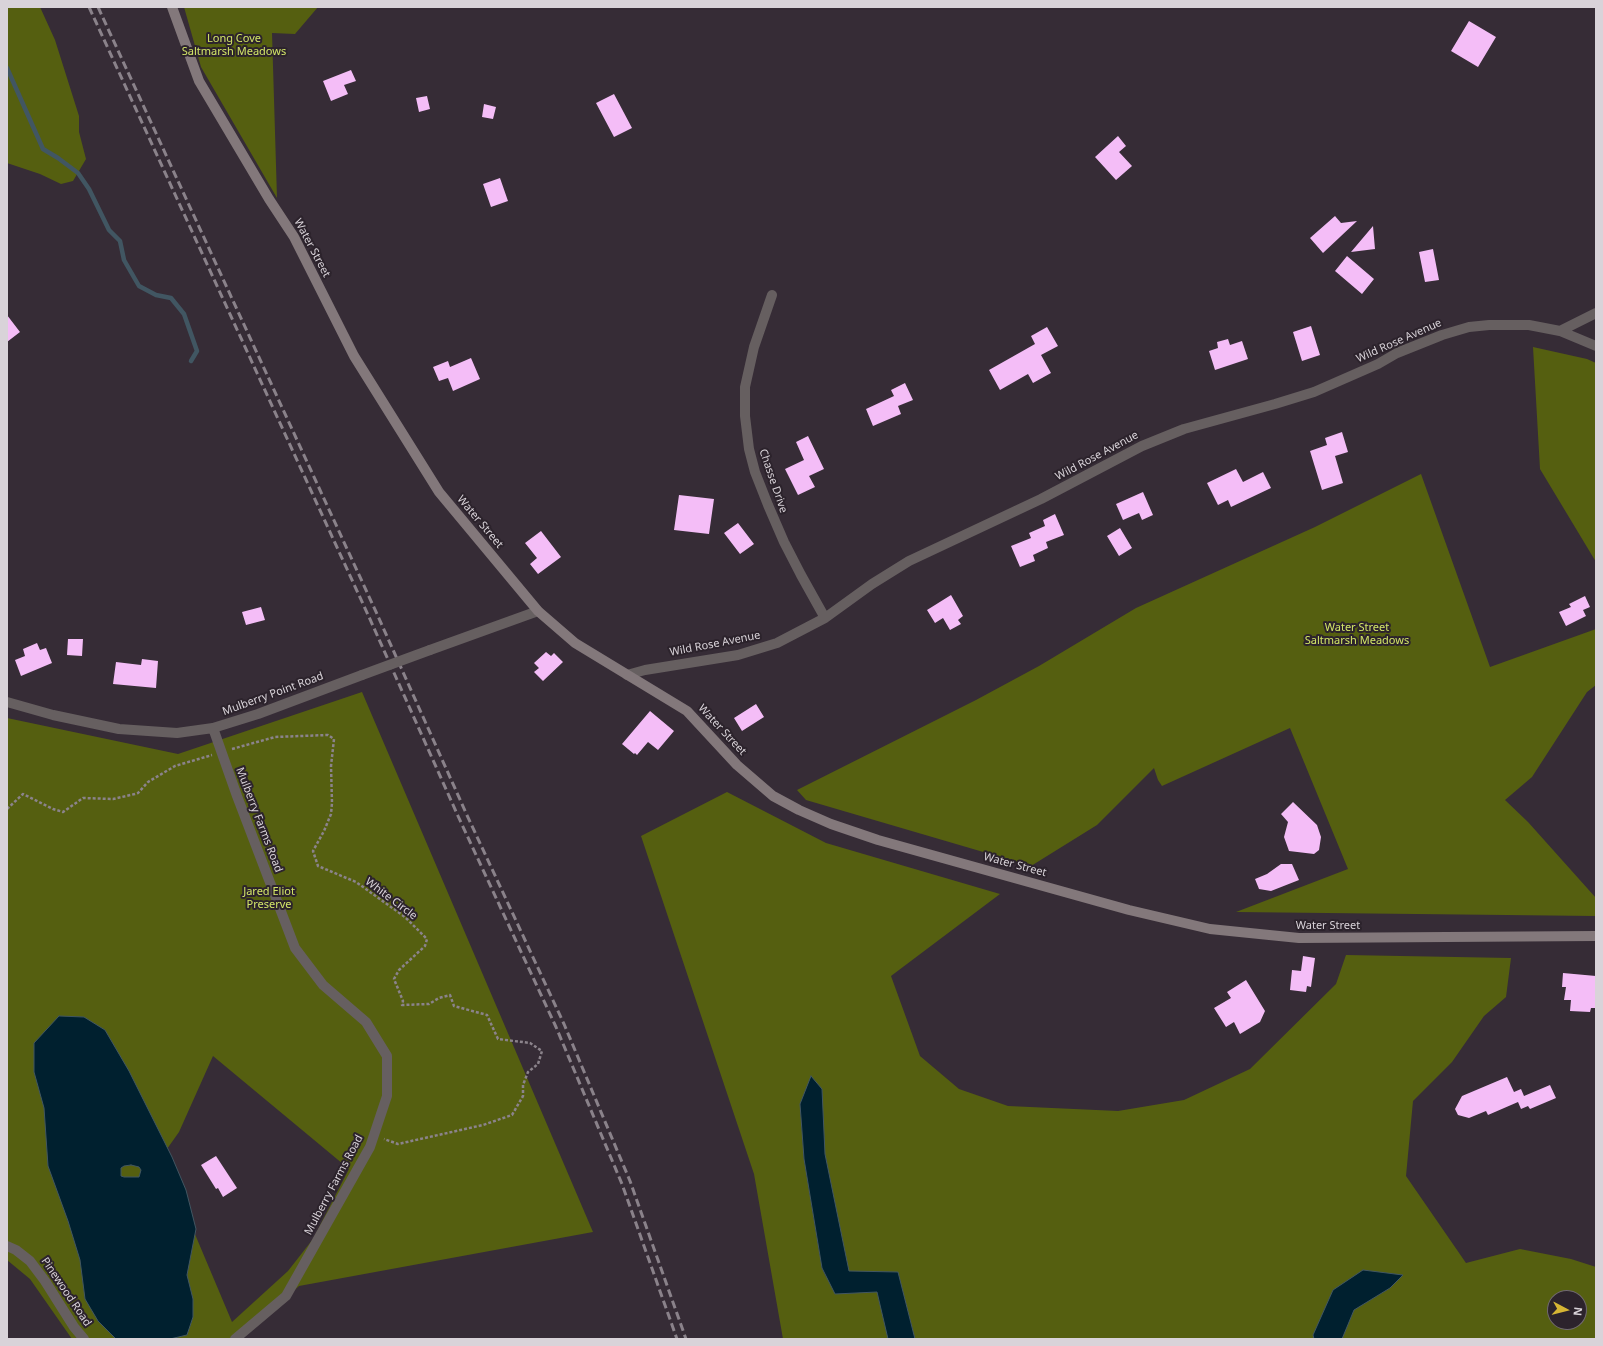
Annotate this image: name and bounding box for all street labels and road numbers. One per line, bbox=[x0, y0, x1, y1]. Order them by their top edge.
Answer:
street label: Water Street bbox=[291, 216, 333, 280]
street label: Wild Rose Avenue bbox=[1354, 316, 1444, 366]
street label: Wild Rose Avenue bbox=[1053, 429, 1141, 483]
street label: Chasse Drive bbox=[756, 447, 790, 515]
street label: Water Street bbox=[454, 493, 506, 551]
street label: Wild Rose Avenue bbox=[669, 629, 761, 659]
street label: Mulberry Point Road bbox=[221, 670, 325, 718]
street label: Water Street bbox=[695, 702, 749, 758]
street label: Mulberry Farms Road bbox=[233, 766, 285, 874]
street label: Water Street bbox=[982, 850, 1048, 880]
street label: White Circle bbox=[363, 875, 419, 923]
street label: Water Street bbox=[1296, 919, 1360, 933]
street label: Mulberry Farms Road bbox=[302, 1133, 366, 1237]
street label: Pinewood Road bbox=[38, 1255, 94, 1329]

